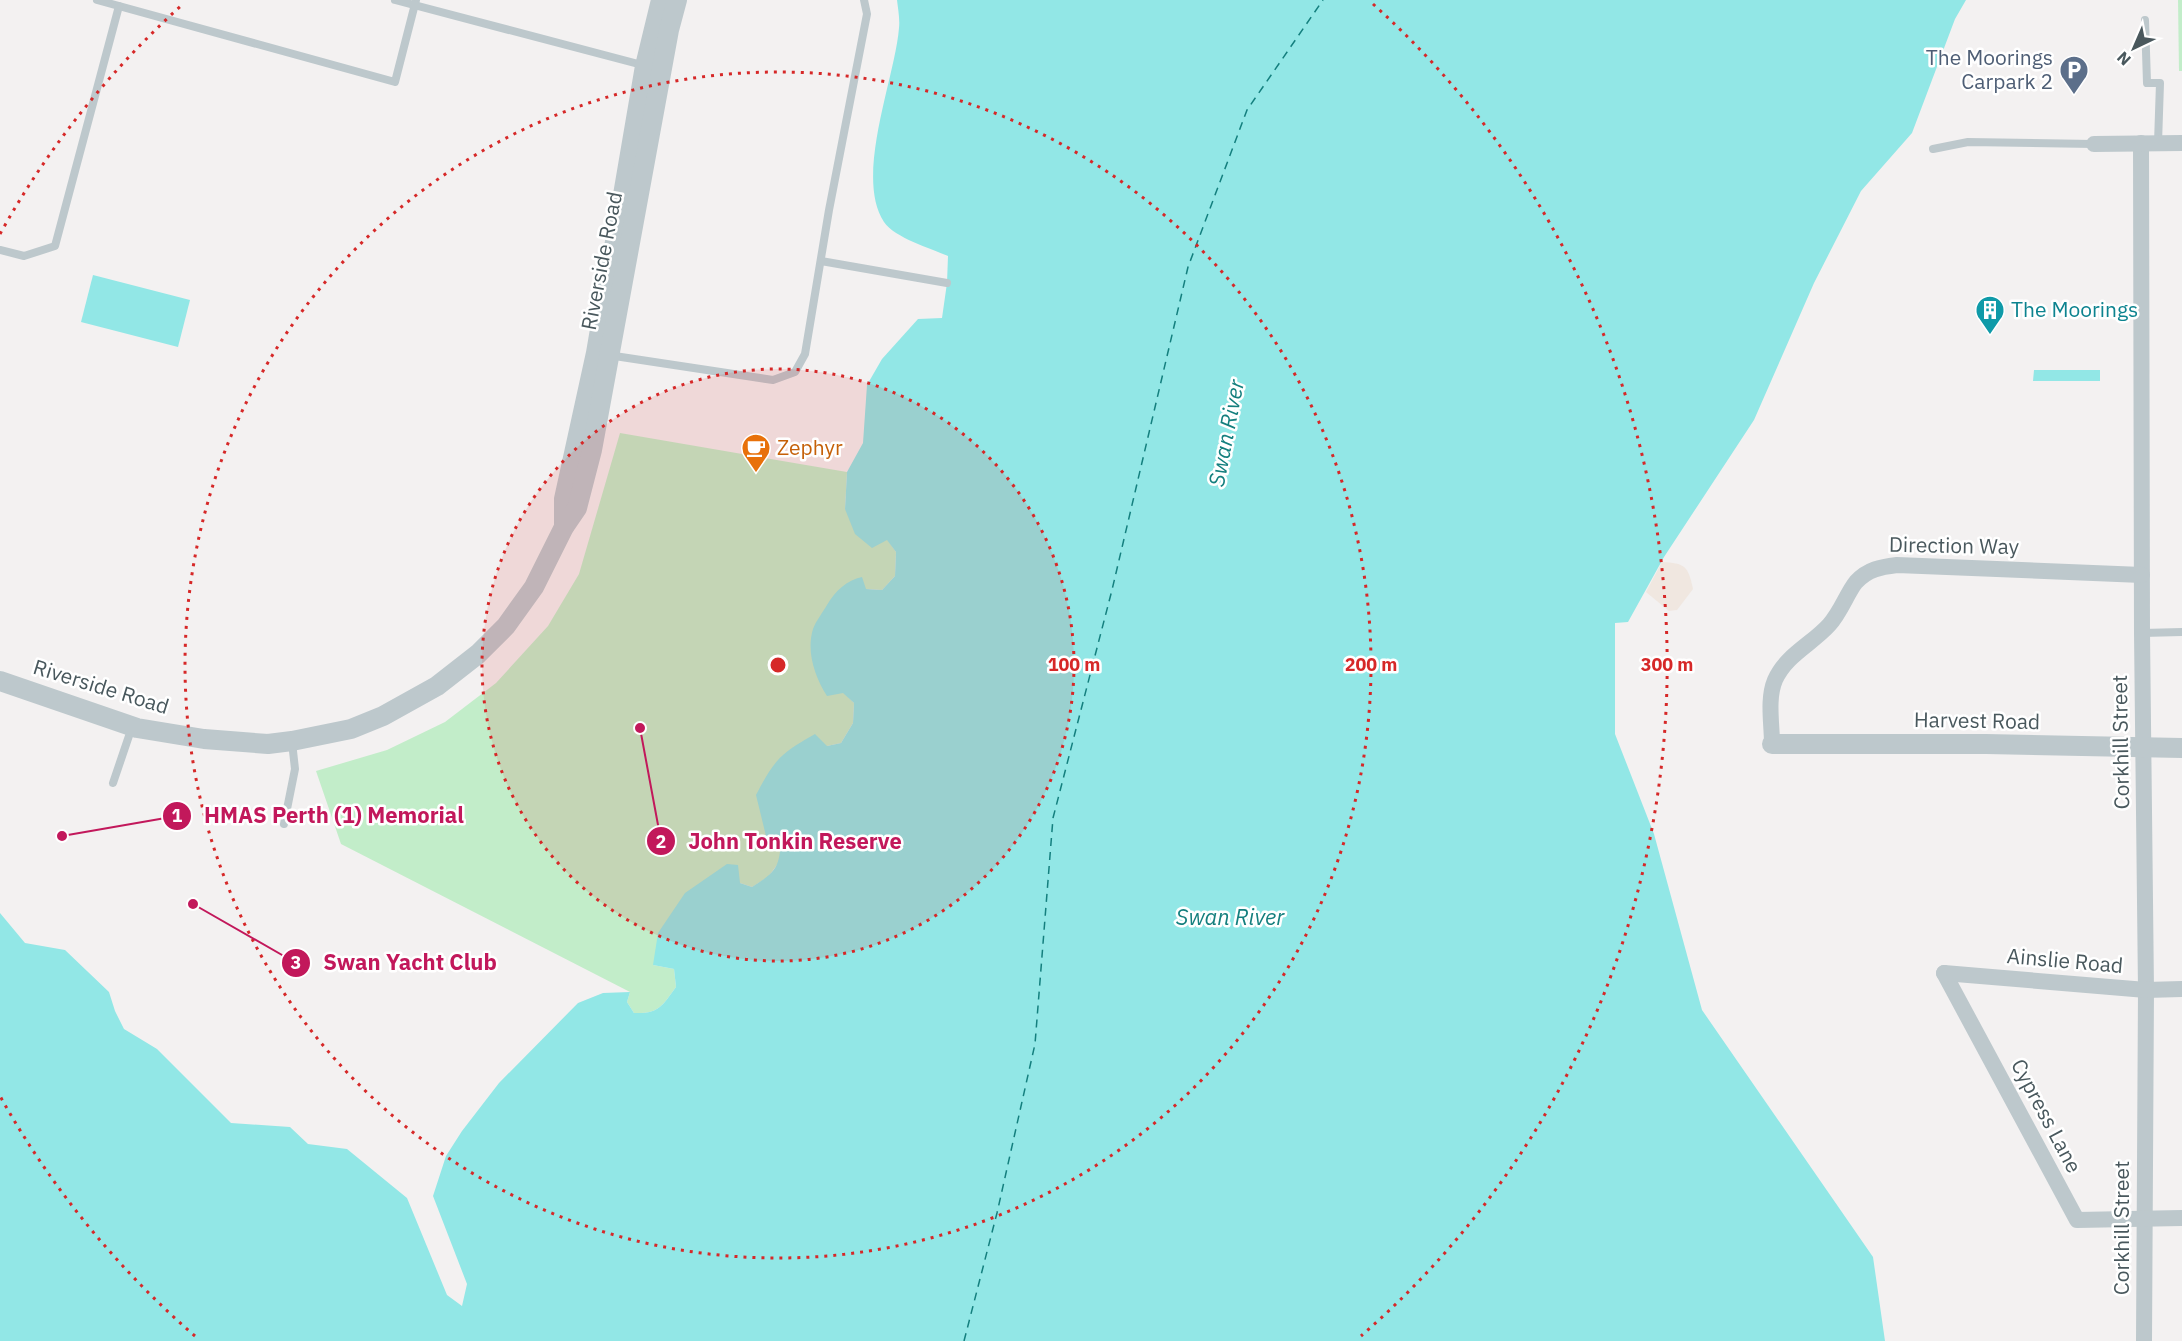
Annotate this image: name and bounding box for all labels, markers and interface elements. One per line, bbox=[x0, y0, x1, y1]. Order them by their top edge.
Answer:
north arrow bbox=[2104, 18, 2164, 78]
place label: The Moorings Carpark 2 bbox=[1926, 43, 2053, 95]
text: N bbox=[2112, 48, 2135, 70]
parking icon: The Moorings Carpark 2 bbox=[2058, 54, 2090, 96]
street label: Riverside Road bbox=[574, 189, 628, 332]
building icon: The Moorings bbox=[1974, 294, 2006, 336]
place label: The Moorings bbox=[2011, 295, 2138, 323]
water label: Swan River bbox=[1201, 376, 1250, 489]
cafe icon: Zephyr bbox=[740, 432, 772, 474]
place label: Zephyr bbox=[777, 433, 843, 461]
street label: Direction Way bbox=[1889, 530, 2020, 560]
street label: Riverside Road bbox=[30, 652, 173, 720]
text: 100 m bbox=[1048, 653, 1100, 676]
text: 200 m bbox=[1345, 653, 1397, 676]
text: 300 m bbox=[1641, 653, 1693, 676]
centre of rings bbox=[768, 655, 788, 675]
street label: Corkhill Street bbox=[2105, 674, 2135, 810]
street label: Harvest Road bbox=[1914, 705, 2040, 735]
callout: HMAS Perth (1) Memorial bbox=[162, 796, 476, 836]
text: HMAS Perth (1) Memorial bbox=[204, 800, 464, 829]
text: 1 bbox=[172, 804, 183, 827]
callout: John Tonkin Reserve bbox=[646, 821, 914, 861]
text: John Tonkin Reserve bbox=[688, 826, 902, 855]
text: 2 bbox=[656, 830, 666, 853]
water label: Swan River bbox=[1176, 902, 1285, 931]
street label: Ainslie Road bbox=[2006, 941, 2124, 979]
callout: Swan Yacht Club bbox=[281, 943, 509, 983]
text: Swan Yacht Club bbox=[323, 947, 497, 976]
text: 3 bbox=[291, 951, 301, 974]
street label: Cypress Lane bbox=[2005, 1054, 2089, 1177]
street label: Corkhill Street bbox=[2107, 1161, 2135, 1295]

